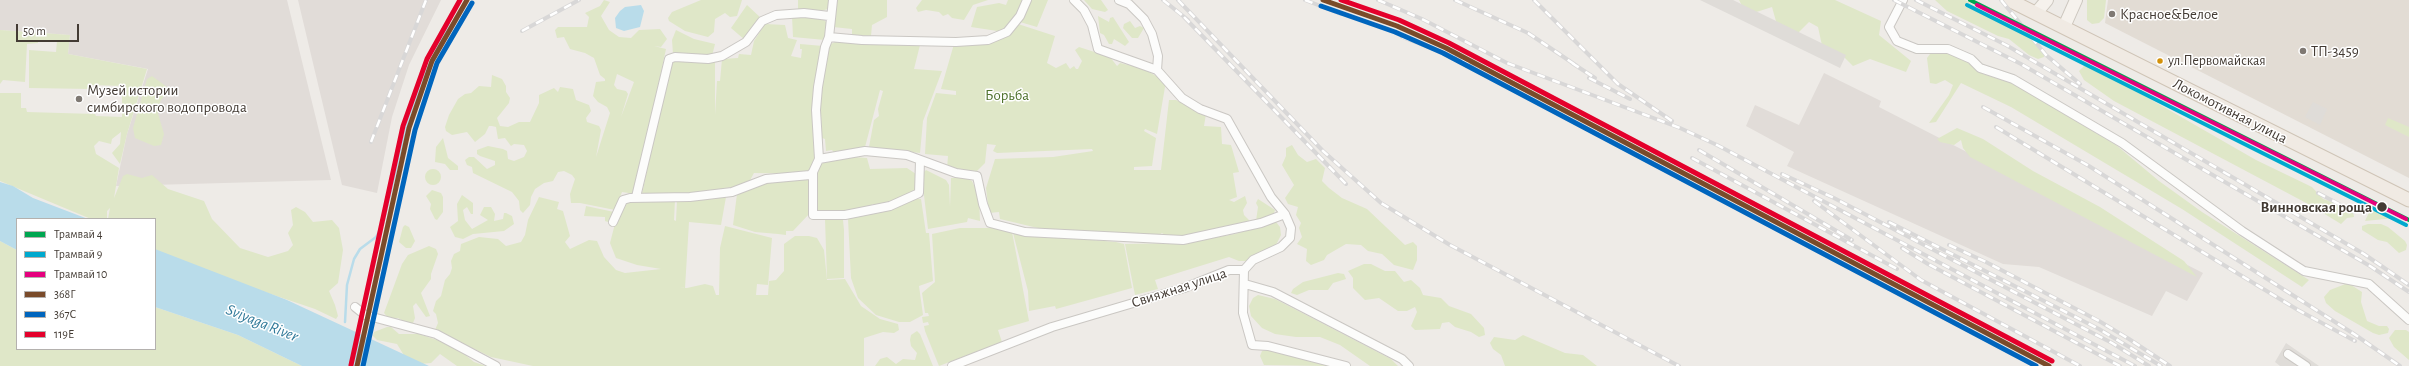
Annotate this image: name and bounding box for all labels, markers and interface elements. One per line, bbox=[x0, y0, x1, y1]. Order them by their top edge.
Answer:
place label: Красное&Белое bbox=[2120, 5, 2218, 23]
marker: Красное&Белое bbox=[2107, 9, 2117, 19]
scale bar bbox=[18, 16, 81, 42]
text: 50 m bbox=[23, 25, 46, 37]
place label: ТП-3459 bbox=[2311, 42, 2359, 60]
marker: ТП-3459 bbox=[2298, 46, 2308, 56]
place label: ул.Первомайская bbox=[2168, 53, 2266, 69]
marker: ул.Первомайская bbox=[2155, 56, 2165, 66]
street label: Локомотивная улица bbox=[2170, 74, 2290, 148]
place label: Музей истории симбирского водопровода bbox=[87, 81, 247, 116]
park label: Борьба bbox=[985, 86, 1029, 104]
marker: Музей истории симбирского водопровода bbox=[74, 94, 84, 104]
place label: Винновская роща bbox=[2260, 198, 2372, 216]
marker: Винновская роща bbox=[2375, 200, 2389, 214]
legend bbox=[16, 218, 156, 350]
text: Трамвай 4 bbox=[54, 228, 103, 240]
text: Трамвай 9 bbox=[54, 248, 103, 260]
street label: Свияжная улица bbox=[1129, 264, 1229, 312]
text: Трамвай 10 bbox=[54, 268, 107, 280]
text: 368Г bbox=[54, 288, 76, 300]
water label: Sviyaga River bbox=[223, 300, 301, 346]
text: 367С bbox=[54, 308, 76, 320]
text: 119Е bbox=[54, 328, 74, 340]

